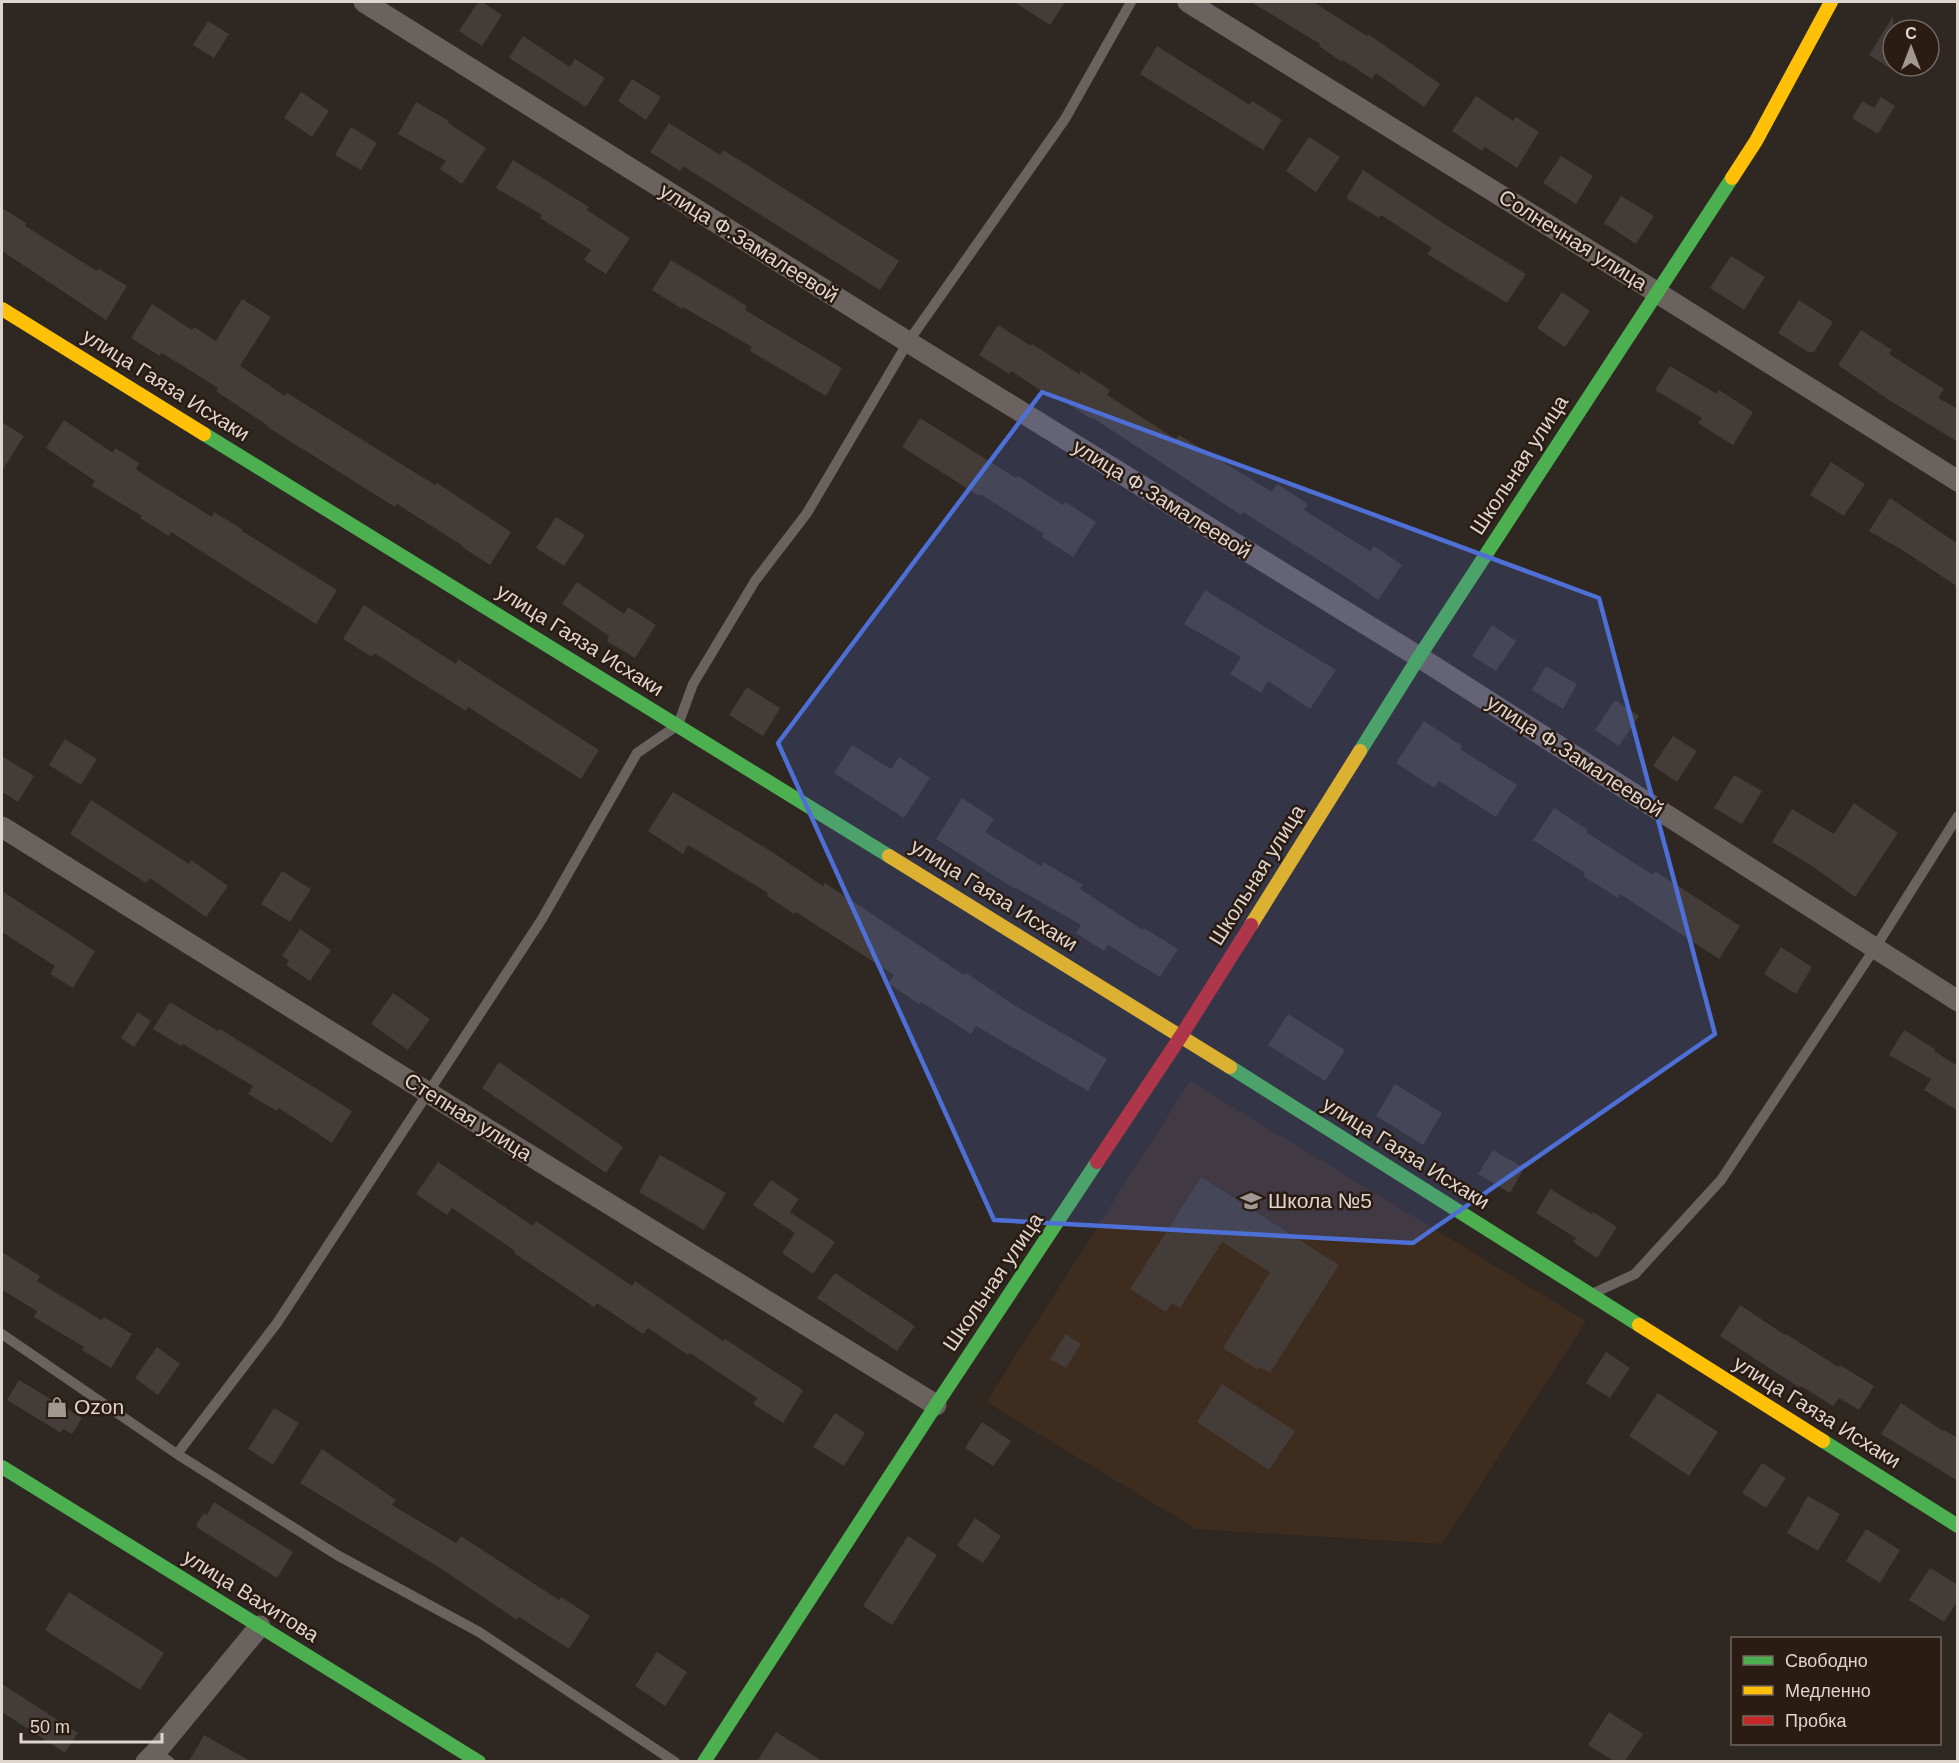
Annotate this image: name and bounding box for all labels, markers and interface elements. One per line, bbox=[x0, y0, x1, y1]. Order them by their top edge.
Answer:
north arrow bbox=[1881, 18, 1941, 78]
text: С bbox=[1905, 25, 1917, 42]
street label: улица Ф.Замалеевой bbox=[656, 178, 843, 307]
street label: Солнечная улица bbox=[1495, 185, 1652, 295]
street label: улица Гаяза Исхаки bbox=[79, 324, 254, 445]
street label: Школьная улица bbox=[1465, 391, 1572, 539]
street label: улица Ф.Замалеевой bbox=[1069, 434, 1256, 563]
street label: улица Гаяза Исхаки bbox=[493, 579, 668, 700]
street label: улица Ф.Замалеевой bbox=[1483, 690, 1668, 821]
street label: Школьная улица bbox=[1204, 800, 1309, 949]
street label: улица Гаяза Исхаки bbox=[907, 834, 1082, 955]
street label: Степная улица bbox=[400, 1068, 536, 1165]
street label: улица Гаяза Исхаки bbox=[1319, 1092, 1494, 1213]
school or university icon: Школа №5 bbox=[1239, 1189, 1263, 1213]
place label: Школа №5 bbox=[1268, 1189, 1372, 1212]
street label: Школьная улица bbox=[938, 1208, 1047, 1355]
street label: улица Гаяза Исхаки bbox=[1730, 1351, 1905, 1472]
shop icon: Ozon bbox=[45, 1395, 69, 1419]
place label: Ozon bbox=[74, 1395, 124, 1418]
street label: улица Вахитова bbox=[179, 1545, 323, 1647]
legend bbox=[1731, 1637, 1941, 1745]
text: Свободно bbox=[1785, 1651, 1868, 1671]
text: Медленно bbox=[1785, 1681, 1871, 1701]
scale bar bbox=[21, 1706, 162, 1744]
text: Пробка bbox=[1785, 1711, 1848, 1731]
text: 50 m bbox=[30, 1717, 70, 1737]

